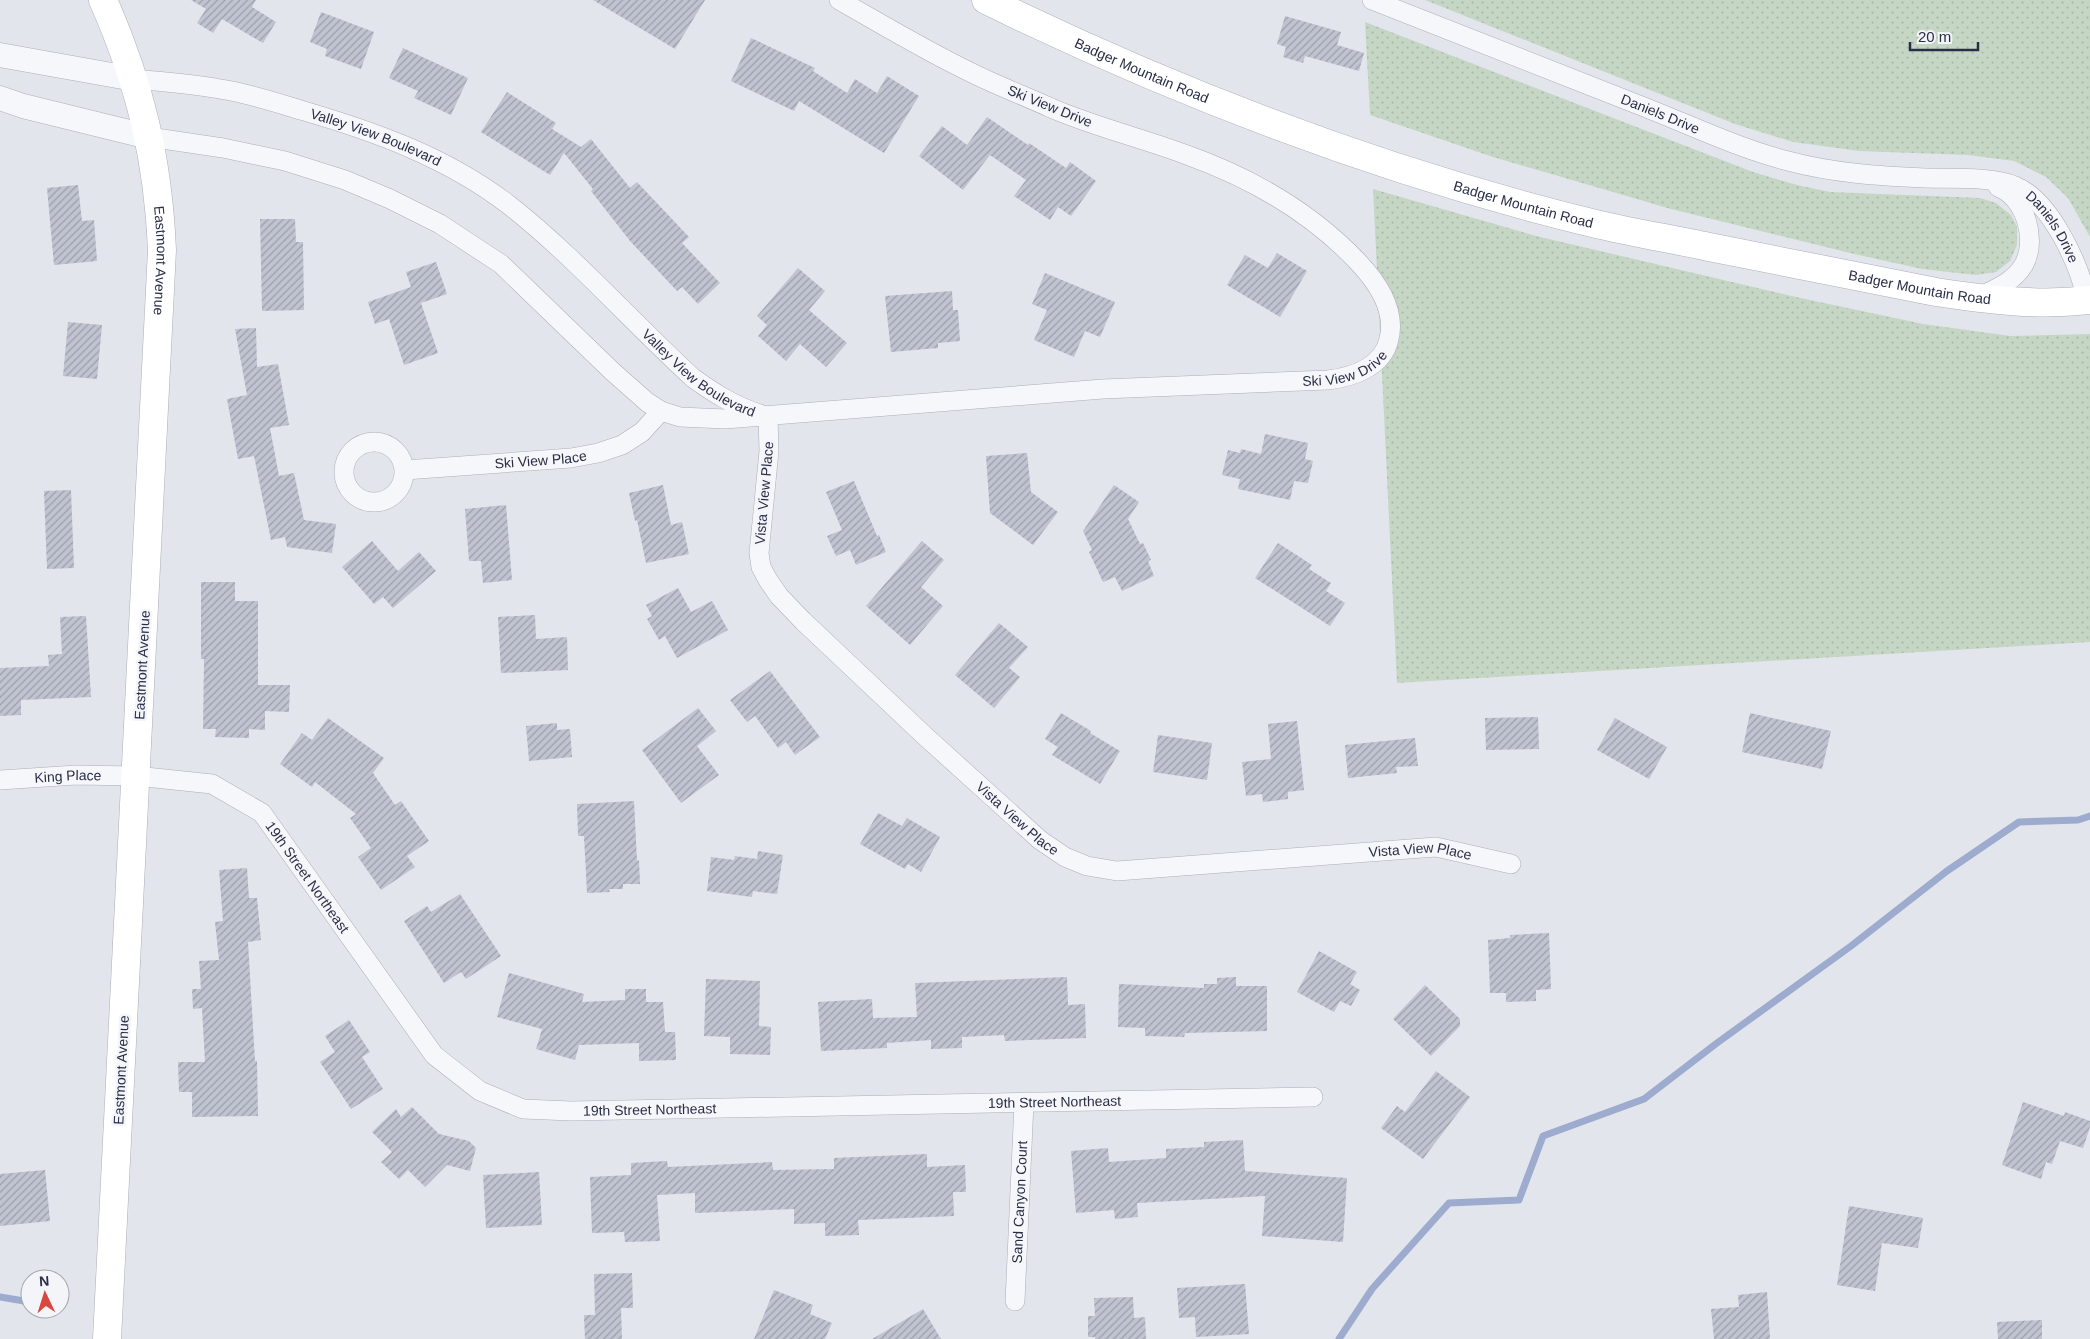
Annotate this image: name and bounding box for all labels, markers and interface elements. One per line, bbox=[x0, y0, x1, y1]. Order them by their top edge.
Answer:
scale bar bbox=[1910, 20, 1978, 52]
text: 20 m bbox=[1918, 28, 1951, 45]
street label: Badger Mountain Road bbox=[1072, 35, 1211, 106]
street label: Ski View Drive bbox=[1005, 82, 1095, 130]
street label: Daniels Drive bbox=[1619, 91, 1702, 137]
street label: Valley View Boulevard bbox=[309, 105, 444, 169]
street label: Badger Mountain Road bbox=[1452, 178, 1595, 231]
street label: Daniels Drive bbox=[2023, 187, 2082, 265]
street label: Eastmont Avenue bbox=[151, 205, 170, 316]
street label: Badger Mountain Road bbox=[1847, 267, 1992, 307]
street label: Valley View Boulevard bbox=[639, 326, 758, 420]
street label: Ski View Drive bbox=[1302, 347, 1390, 389]
street label: Vista View Place bbox=[752, 440, 777, 545]
street label: Ski View Place bbox=[494, 447, 588, 472]
street label: Eastmont Avenue bbox=[131, 610, 153, 720]
street label: King Place bbox=[34, 767, 102, 786]
street label: Vista View Place bbox=[973, 778, 1062, 858]
street label: 19th Street Northeast bbox=[262, 818, 353, 936]
street label: Vista View Place bbox=[1368, 839, 1474, 863]
street label: Eastmont Avenue bbox=[110, 1015, 132, 1125]
street label: 19th Street Northeast bbox=[988, 1093, 1121, 1111]
street label: 19th Street Northeast bbox=[583, 1100, 716, 1119]
street label: Sand Canyon Court bbox=[1009, 1140, 1030, 1264]
north arrow bbox=[20, 1269, 70, 1319]
text: N bbox=[38, 1273, 50, 1289]

